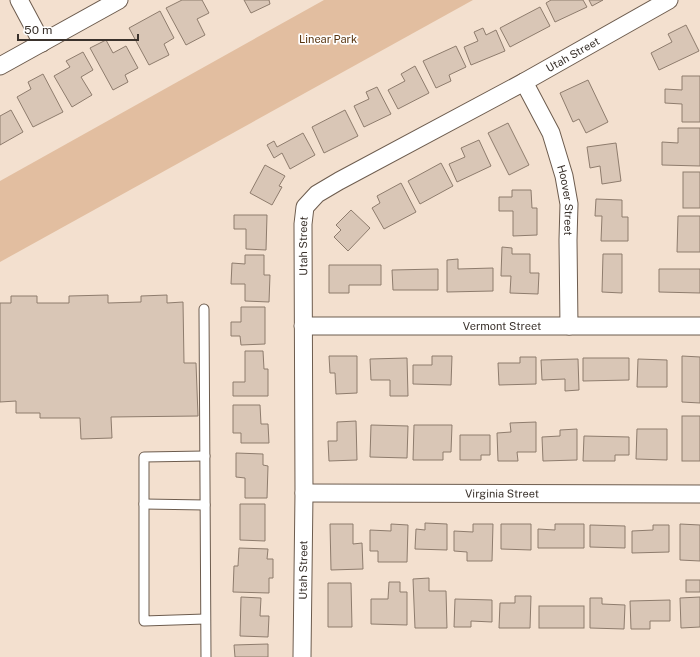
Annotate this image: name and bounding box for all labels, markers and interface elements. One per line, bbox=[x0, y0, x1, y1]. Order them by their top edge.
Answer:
scale bar bbox=[18, 16, 138, 42]
text: 50 m bbox=[24, 23, 52, 37]
park label: Linear Park bbox=[299, 33, 357, 45]
street label: Utah Street bbox=[544, 35, 601, 74]
street label: Hoover Street bbox=[555, 163, 575, 236]
street label: Utah Street bbox=[297, 216, 310, 276]
street label: Vermont Street bbox=[463, 320, 541, 332]
street label: Virginia Street bbox=[465, 487, 539, 500]
street label: Utah Street bbox=[297, 540, 309, 600]

